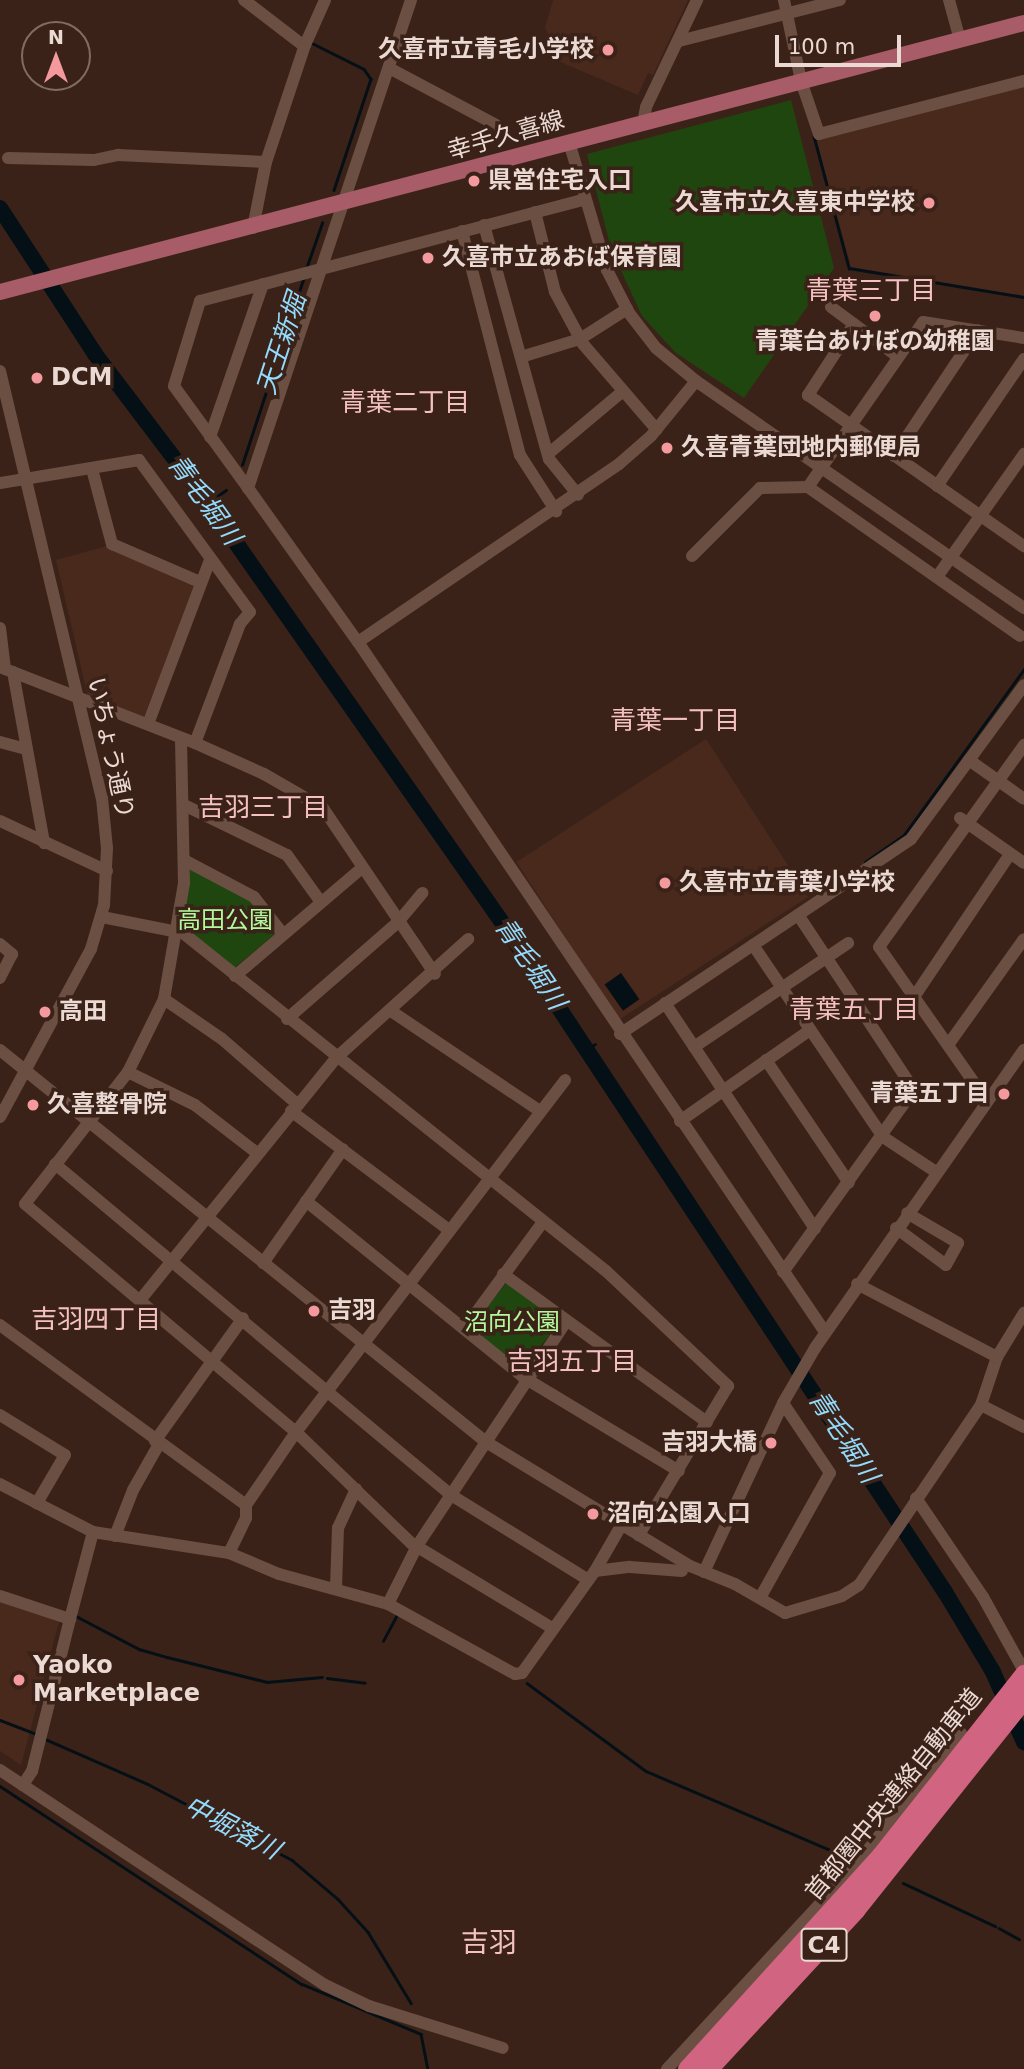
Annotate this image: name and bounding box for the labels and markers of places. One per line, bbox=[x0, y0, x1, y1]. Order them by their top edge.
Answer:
place label: 久喜市立青毛小学校 bbox=[378, 36, 594, 64]
marker: 久喜市立青毛小学校 bbox=[600, 42, 616, 58]
place label: 県営住宅入口 bbox=[488, 167, 632, 195]
marker: 県営住宅入口 bbox=[466, 173, 482, 189]
place label: 久喜市立久喜東中学校 bbox=[675, 189, 915, 217]
marker: 久喜市立久喜東中学校 bbox=[921, 195, 937, 211]
place label: 久喜市立あおば保育園 bbox=[442, 244, 682, 272]
marker: 久喜市立あおば保育園 bbox=[420, 250, 436, 266]
marker: 青葉台あけぼの幼稚園 bbox=[867, 308, 883, 324]
place label: 青葉台あけぼの幼稚園 bbox=[755, 328, 995, 356]
place label: DCM bbox=[51, 364, 112, 392]
marker: DCM bbox=[29, 370, 45, 386]
place label: 久喜青葉団地内郵便局 bbox=[681, 434, 921, 462]
marker: 久喜青葉団地内郵便局 bbox=[659, 440, 675, 456]
place label: 久喜市立青葉小学校 bbox=[679, 869, 895, 897]
marker: 久喜市立青葉小学校 bbox=[657, 875, 673, 891]
place label: 高田 bbox=[59, 998, 107, 1026]
marker: 高田 bbox=[37, 1004, 53, 1020]
place label: 青葉五丁目 bbox=[870, 1080, 990, 1108]
marker: 青葉五丁目 bbox=[996, 1086, 1012, 1102]
place label: 久喜整骨院 bbox=[47, 1091, 167, 1119]
marker: 久喜整骨院 bbox=[25, 1097, 41, 1113]
place label: 吉羽 bbox=[328, 1297, 376, 1325]
marker: 吉羽 bbox=[306, 1303, 322, 1319]
place label: 吉羽大橋 bbox=[661, 1429, 757, 1457]
marker: 吉羽大橋 bbox=[763, 1435, 779, 1451]
place label: 沼向公園入口 bbox=[607, 1500, 751, 1528]
marker: 沼向公園入口 bbox=[585, 1506, 601, 1522]
place label: Yaoko Marketplace bbox=[33, 1652, 200, 1708]
marker: Yaoko Marketplace bbox=[11, 1672, 27, 1688]

